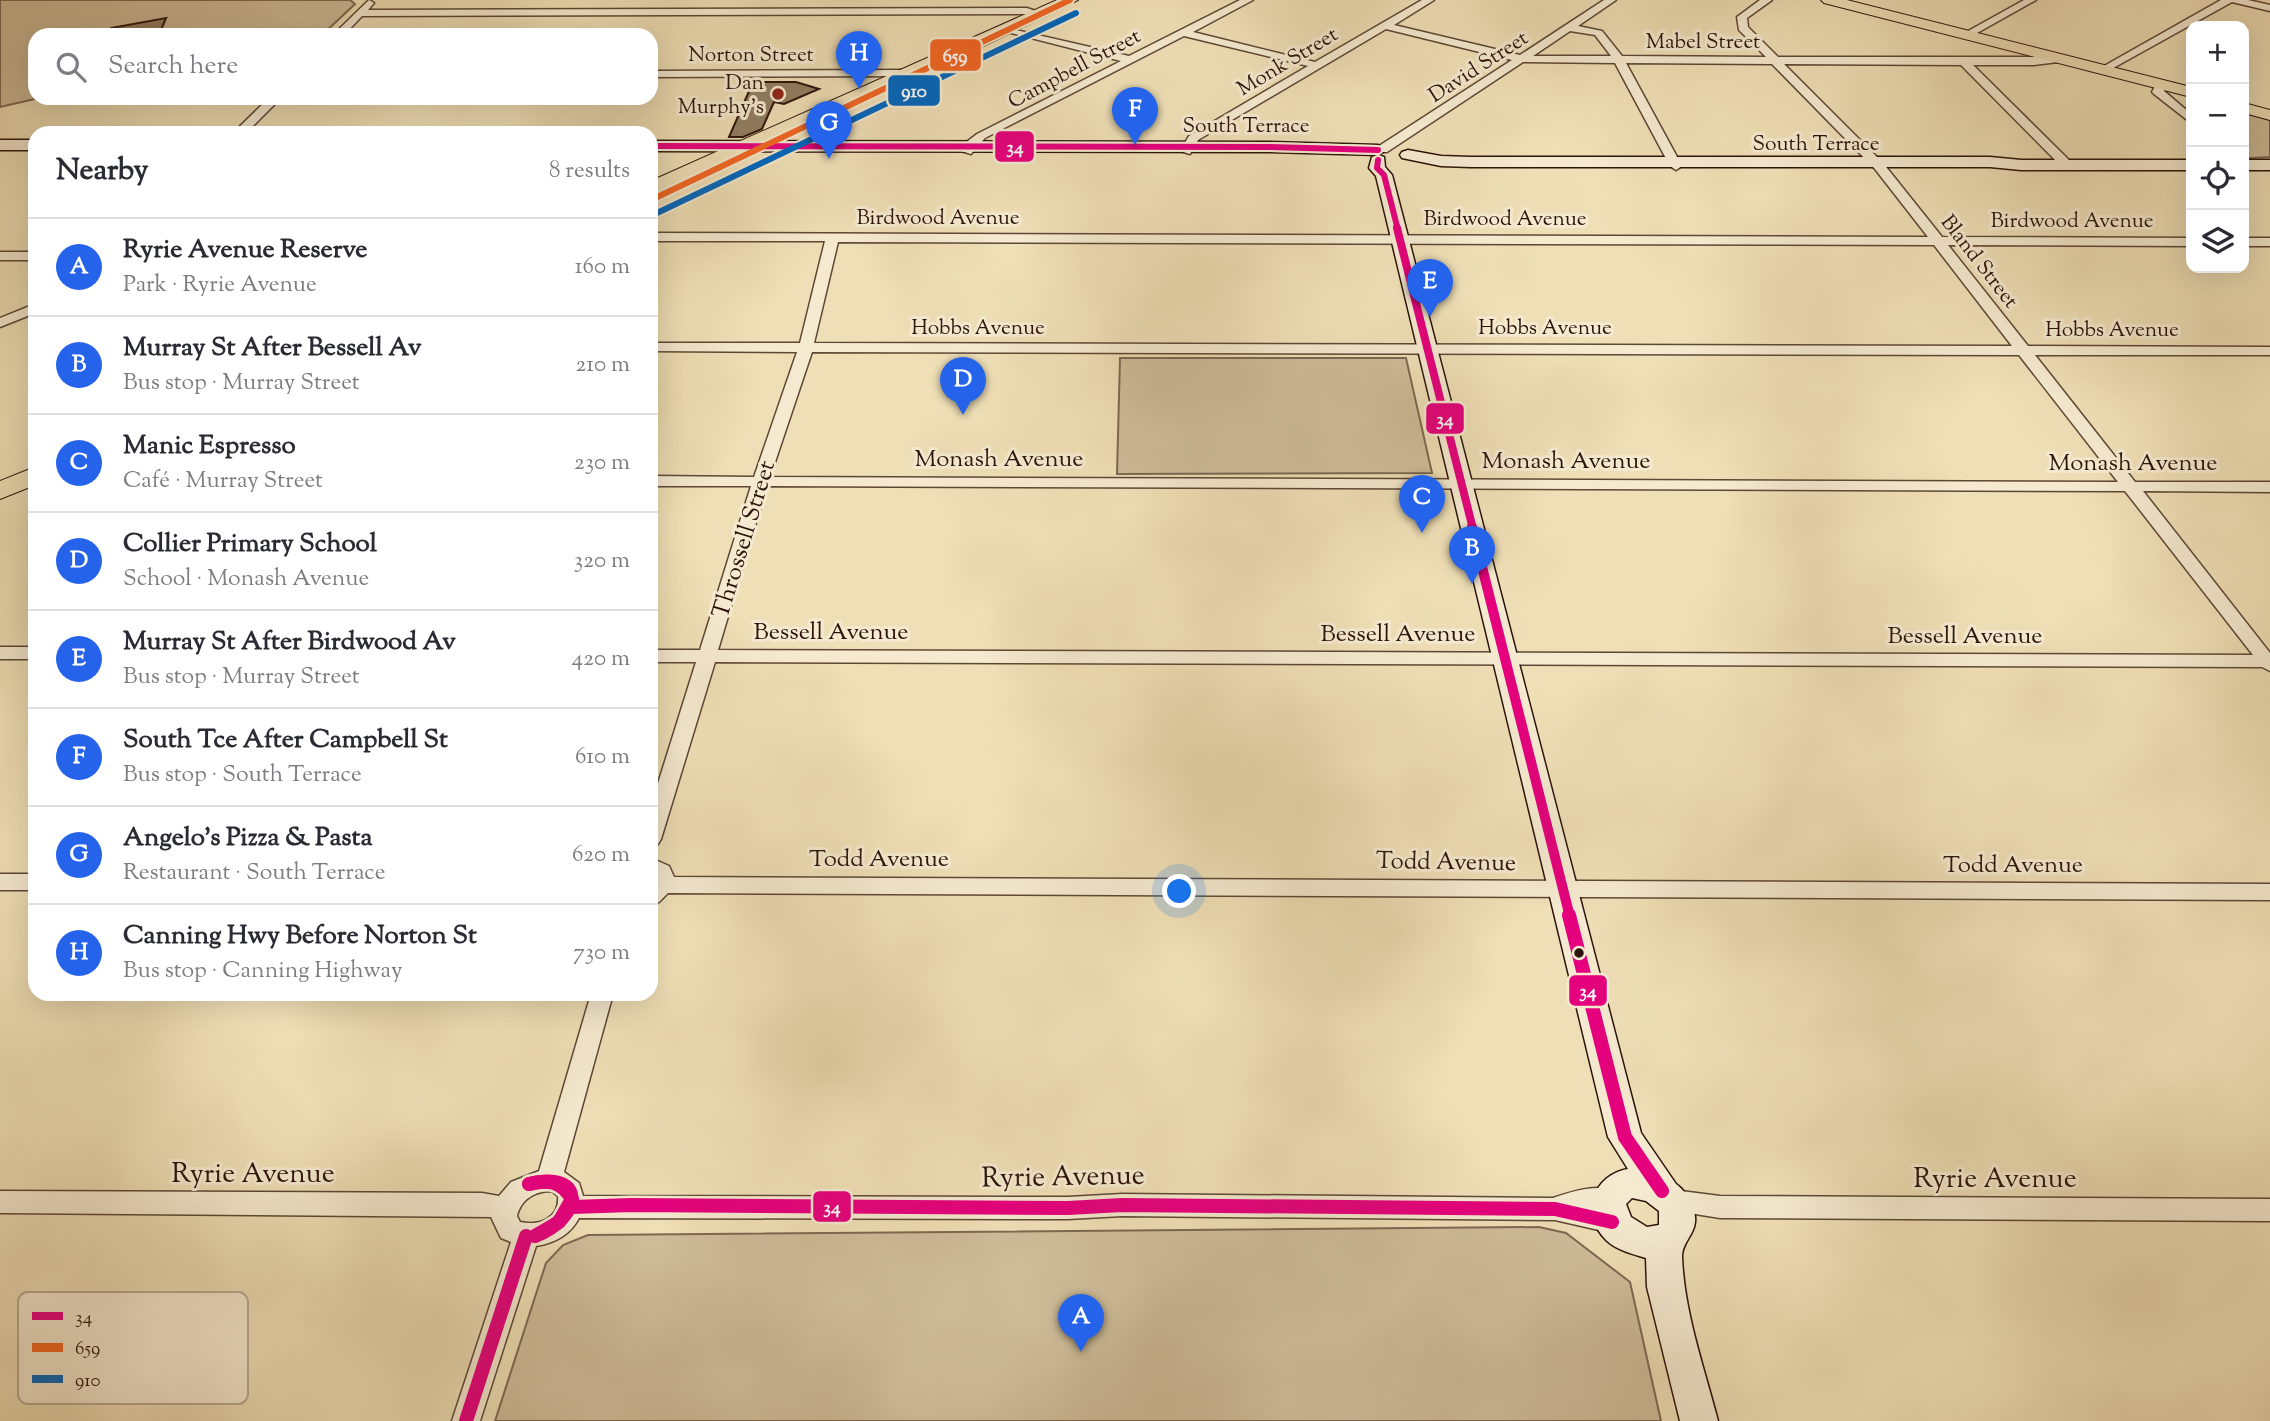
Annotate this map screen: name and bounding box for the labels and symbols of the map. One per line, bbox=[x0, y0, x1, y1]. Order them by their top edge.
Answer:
street label: Monk Street bbox=[1232, 21, 1344, 105]
street label: Campbell Street bbox=[1003, 22, 1147, 117]
street label: David Street bbox=[1423, 24, 1535, 111]
street label: Mabel Street bbox=[1646, 28, 1760, 58]
pin: H bbox=[836, 31, 882, 89]
line badge: 659 bbox=[929, 38, 982, 72]
street label: Norton Street bbox=[688, 41, 814, 71]
text: 659 bbox=[942, 44, 968, 71]
place label: Dan Murphy's bbox=[678, 69, 764, 123]
line badge: 910 bbox=[887, 74, 941, 107]
text: 910 bbox=[901, 79, 927, 106]
marker: Dan Murphy's bbox=[770, 86, 786, 102]
pin: F bbox=[1112, 87, 1158, 145]
pin: G bbox=[806, 101, 852, 159]
street label: South Terrace bbox=[1182, 112, 1310, 142]
line badge: 34 bbox=[994, 130, 1035, 163]
street label: South Terrace bbox=[1752, 130, 1880, 160]
text: 34 bbox=[1006, 135, 1024, 162]
street label: Birdwood Avenue bbox=[856, 204, 1020, 234]
street label: Birdwood Avenue bbox=[1423, 205, 1587, 235]
street label: Birdwood Avenue bbox=[1990, 207, 2154, 237]
street label: Bland Street bbox=[1932, 209, 2025, 315]
pin: E bbox=[1407, 259, 1453, 317]
street label: Hobbs Avenue bbox=[911, 314, 1045, 344]
street label: Hobbs Avenue bbox=[1478, 314, 1612, 344]
street label: Hobbs Avenue bbox=[2045, 316, 2179, 346]
pin: D bbox=[940, 357, 986, 415]
line badge: 34 bbox=[1425, 402, 1465, 435]
text: 34 bbox=[1436, 407, 1454, 434]
street label: Monash Avenue bbox=[915, 443, 1083, 477]
street label: Monash Avenue bbox=[1482, 445, 1650, 479]
street label: Monash Avenue bbox=[2049, 447, 2217, 481]
street label: Throssell Street bbox=[705, 457, 785, 623]
pin: C bbox=[1399, 475, 1445, 533]
pin: B bbox=[1449, 526, 1495, 584]
street label: Bessell Avenue bbox=[754, 616, 908, 650]
street label: Bessell Avenue bbox=[1321, 618, 1475, 652]
street label: Bessell Avenue bbox=[1888, 620, 2042, 654]
street label: Todd Avenue bbox=[809, 843, 949, 877]
street label: Todd Avenue bbox=[1376, 845, 1516, 881]
street label: Todd Avenue bbox=[1943, 849, 2083, 883]
your location bbox=[1162, 874, 1196, 908]
unlabelled marker bbox=[1572, 946, 1586, 960]
line badge: 34 bbox=[1568, 974, 1608, 1007]
text: 34 bbox=[1579, 979, 1597, 1006]
street label: Ryrie Avenue bbox=[171, 1155, 335, 1195]
street label: Ryrie Avenue bbox=[981, 1157, 1145, 1199]
street label: Ryrie Avenue bbox=[1913, 1160, 2077, 1200]
line badge: 34 bbox=[812, 1190, 852, 1223]
text: 34 bbox=[823, 1195, 841, 1222]
legend bbox=[18, 1292, 248, 1404]
pin: A bbox=[1058, 1294, 1104, 1352]
text: 34 bbox=[75, 1305, 93, 1332]
text: 659 bbox=[75, 1336, 100, 1363]
text: 910 bbox=[75, 1368, 101, 1395]

